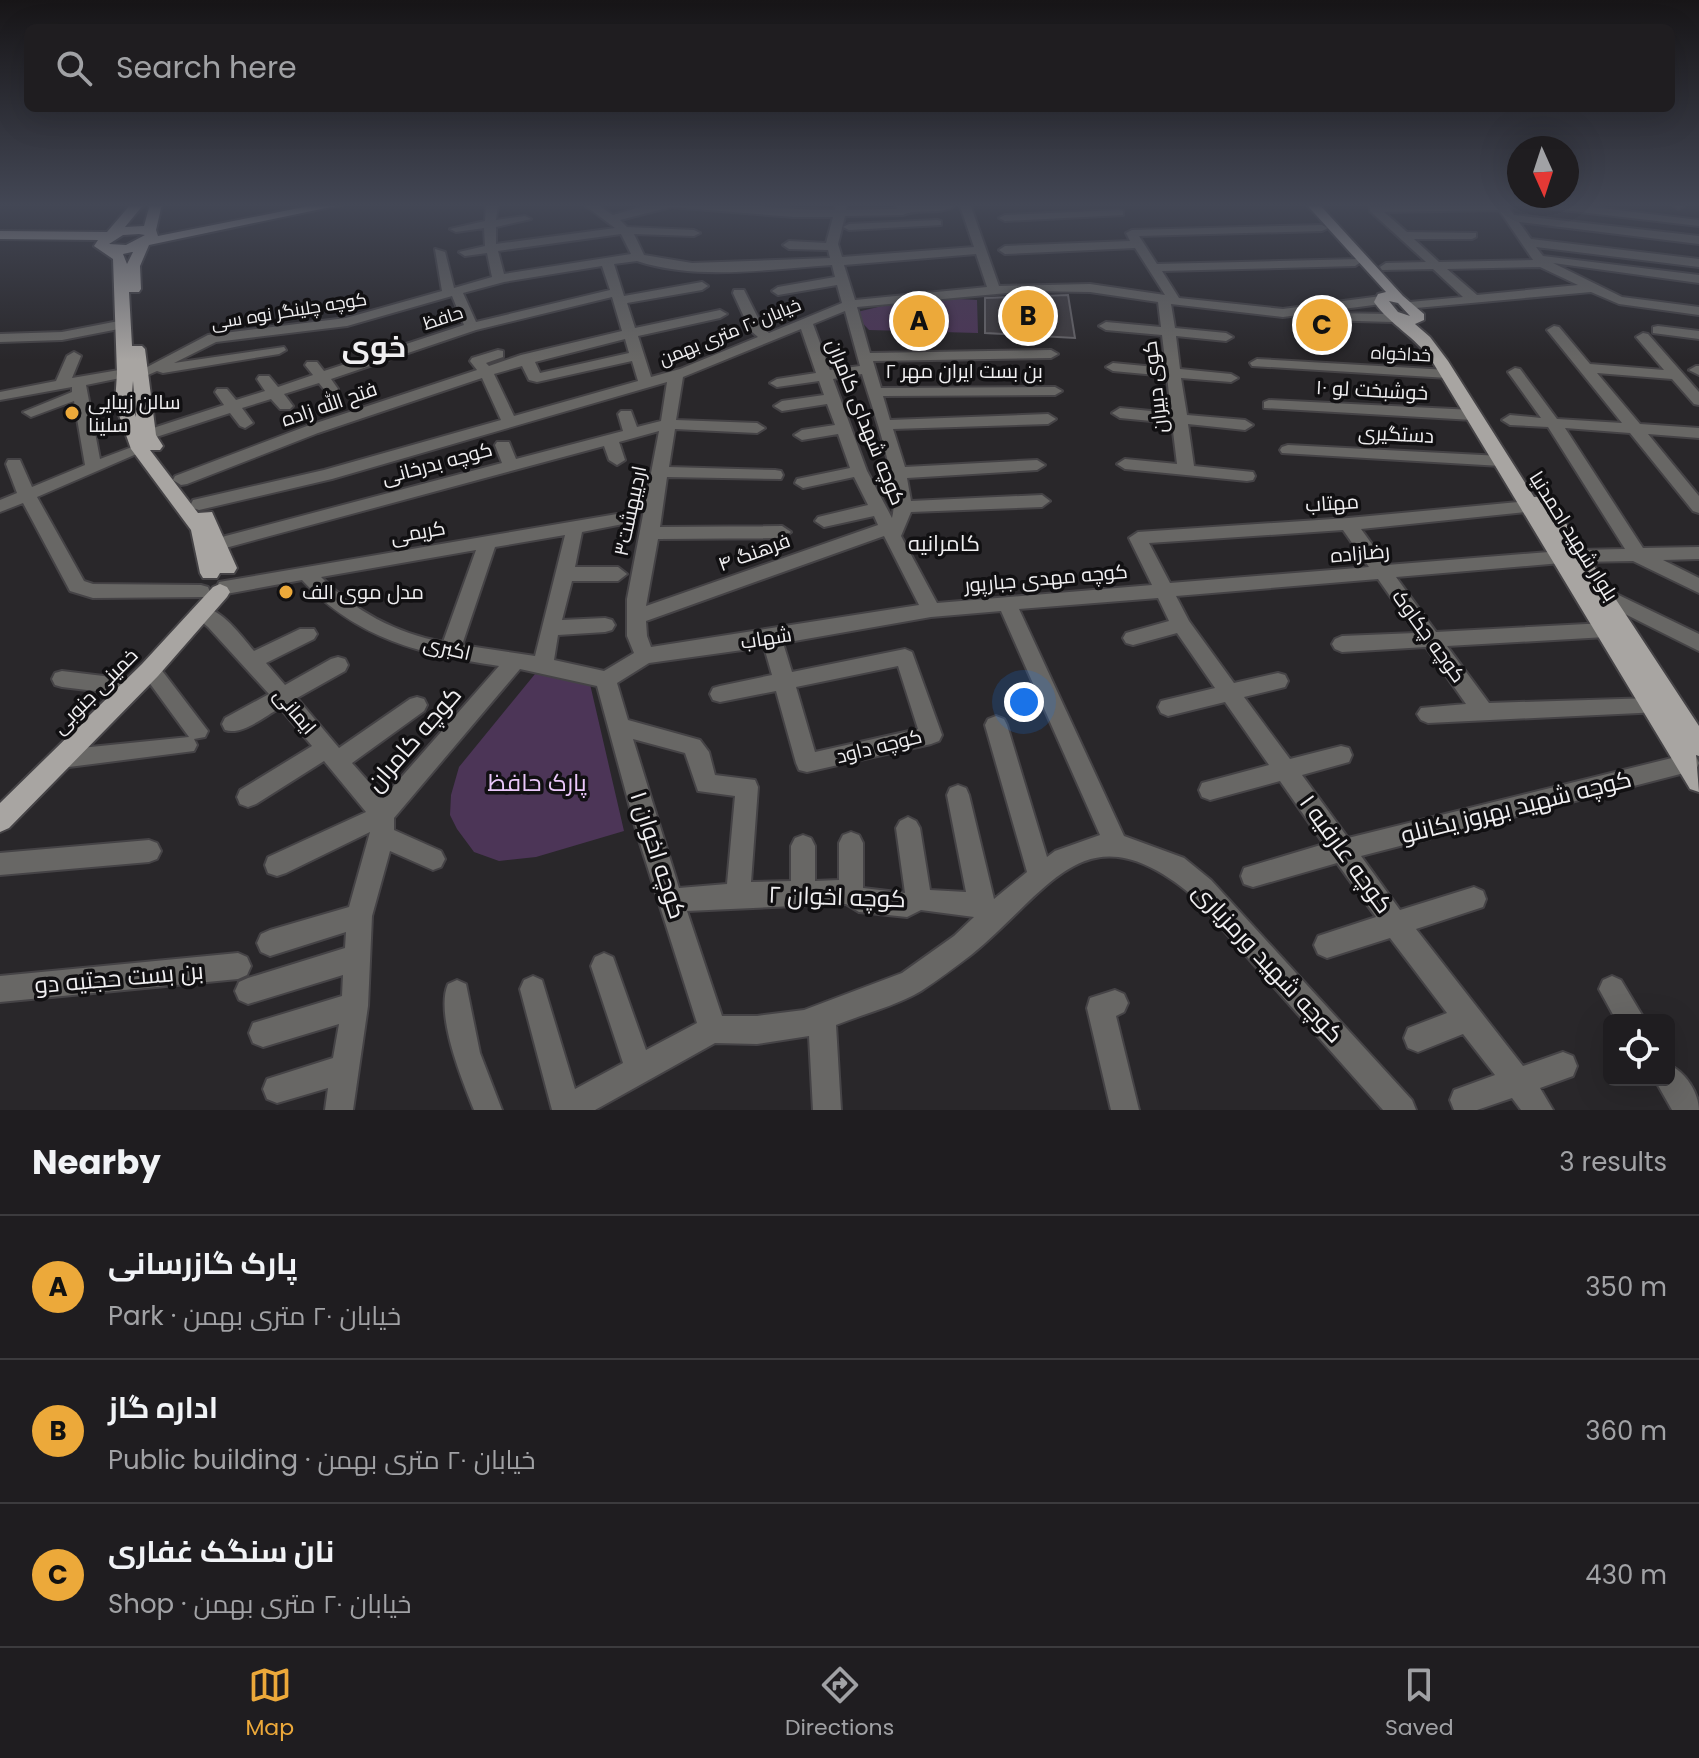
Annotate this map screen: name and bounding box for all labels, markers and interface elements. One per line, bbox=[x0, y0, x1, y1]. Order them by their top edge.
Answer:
search box bbox=[24, 24, 1675, 112]
icon: search bbox=[52, 46, 96, 90]
text: Search here bbox=[116, 46, 297, 89]
north arrow bbox=[1507, 136, 1579, 208]
street label: کوچه چلینگر نوه سی bbox=[209, 286, 369, 335]
pin: B bbox=[1002, 286, 1054, 346]
pin: A bbox=[893, 291, 945, 351]
street label: خیابان ۲۰ متری بهمن bbox=[655, 292, 804, 371]
pin: C bbox=[1296, 295, 1348, 355]
street label: حافظ bbox=[420, 299, 466, 336]
district label: خوی bbox=[342, 325, 406, 368]
street label: کوچه شهدای کامران bbox=[820, 335, 912, 509]
street label: کوی دبیران bbox=[1135, 339, 1175, 435]
street label: خداخواه bbox=[1370, 339, 1432, 368]
street label: ۲ بن بست ایران مهر bbox=[885, 357, 1043, 385]
street label: خوشبخت لو ۱۰ bbox=[1315, 373, 1429, 407]
street label: فتح الله زاده bbox=[277, 375, 381, 433]
place label: سالن زیبایی سلینا bbox=[88, 388, 181, 439]
marker: سالن زیبایی سلینا bbox=[63, 404, 81, 422]
street label: دستگیری bbox=[1357, 418, 1435, 450]
street label: کوچه بدرخانی bbox=[379, 435, 495, 491]
street label: اردیبهشت۳ bbox=[607, 463, 653, 559]
street label: بلوار شهید احمدنیا bbox=[1523, 466, 1625, 606]
street label: مهتاب bbox=[1304, 487, 1360, 519]
street label: کریمی bbox=[388, 513, 448, 551]
street label: فرهنگ ۴ bbox=[714, 526, 794, 578]
district label: کامرانیه bbox=[908, 528, 980, 559]
street label: رضازاده bbox=[1329, 536, 1391, 570]
street label: کوچه مهدی جبارپور bbox=[962, 557, 1129, 599]
place label: مدل موی الف bbox=[302, 578, 424, 606]
marker: مدل موی الف bbox=[277, 583, 295, 601]
street label: کوچه چکاوک bbox=[1386, 584, 1472, 688]
street label: شهاب bbox=[738, 620, 794, 656]
street label: اکبری bbox=[421, 629, 473, 667]
street label: خمینی جنوبی bbox=[46, 642, 144, 740]
street label: کوچه کامران bbox=[359, 679, 469, 798]
street label: ایمانی bbox=[267, 682, 323, 740]
your location bbox=[1004, 682, 1044, 722]
street label: کوچه داود bbox=[833, 722, 925, 770]
street label: کوچه شهید بهروز یکانلو bbox=[1397, 762, 1635, 851]
park label: پارک حافظ bbox=[487, 766, 587, 799]
street label: کوچه اخوان ۱ bbox=[622, 787, 695, 923]
street label: کوچه عارفیه ۱ bbox=[1292, 788, 1401, 920]
street label: کوچه شهید ورمزیاری bbox=[1185, 875, 1351, 1050]
street label: کوچه اخوان ۲ bbox=[768, 878, 906, 915]
street label: بن بست حجتیه دو bbox=[33, 954, 205, 1001]
map controls bbox=[1603, 1014, 1675, 1086]
button: locate bbox=[1603, 1014, 1675, 1086]
text: Nearby bbox=[32, 1138, 161, 1186]
text: 3 results bbox=[1559, 1144, 1667, 1180]
text: پارک گازرسانی bbox=[108, 1242, 297, 1285]
text: A bbox=[48, 1269, 68, 1305]
text: 350 m bbox=[1585, 1269, 1667, 1305]
text: Park · خیابان ۲۰ متری بهمن bbox=[108, 1298, 401, 1334]
text: اداره گاز bbox=[108, 1386, 218, 1429]
text: B bbox=[49, 1413, 67, 1449]
text: 360 m bbox=[1585, 1413, 1667, 1449]
text: Public building · خیابان ۲۰ متری بهمن bbox=[108, 1442, 535, 1478]
text: نان سنگک غفاری bbox=[108, 1530, 334, 1573]
text: C bbox=[48, 1557, 68, 1593]
text: 430 m bbox=[1585, 1557, 1667, 1593]
text: Shop · خیابان ۲۰ متری بهمن bbox=[108, 1586, 412, 1622]
tab: Map bbox=[245, 1663, 294, 1744]
tab: Directions bbox=[785, 1663, 894, 1744]
tab: Saved bbox=[1385, 1663, 1454, 1744]

